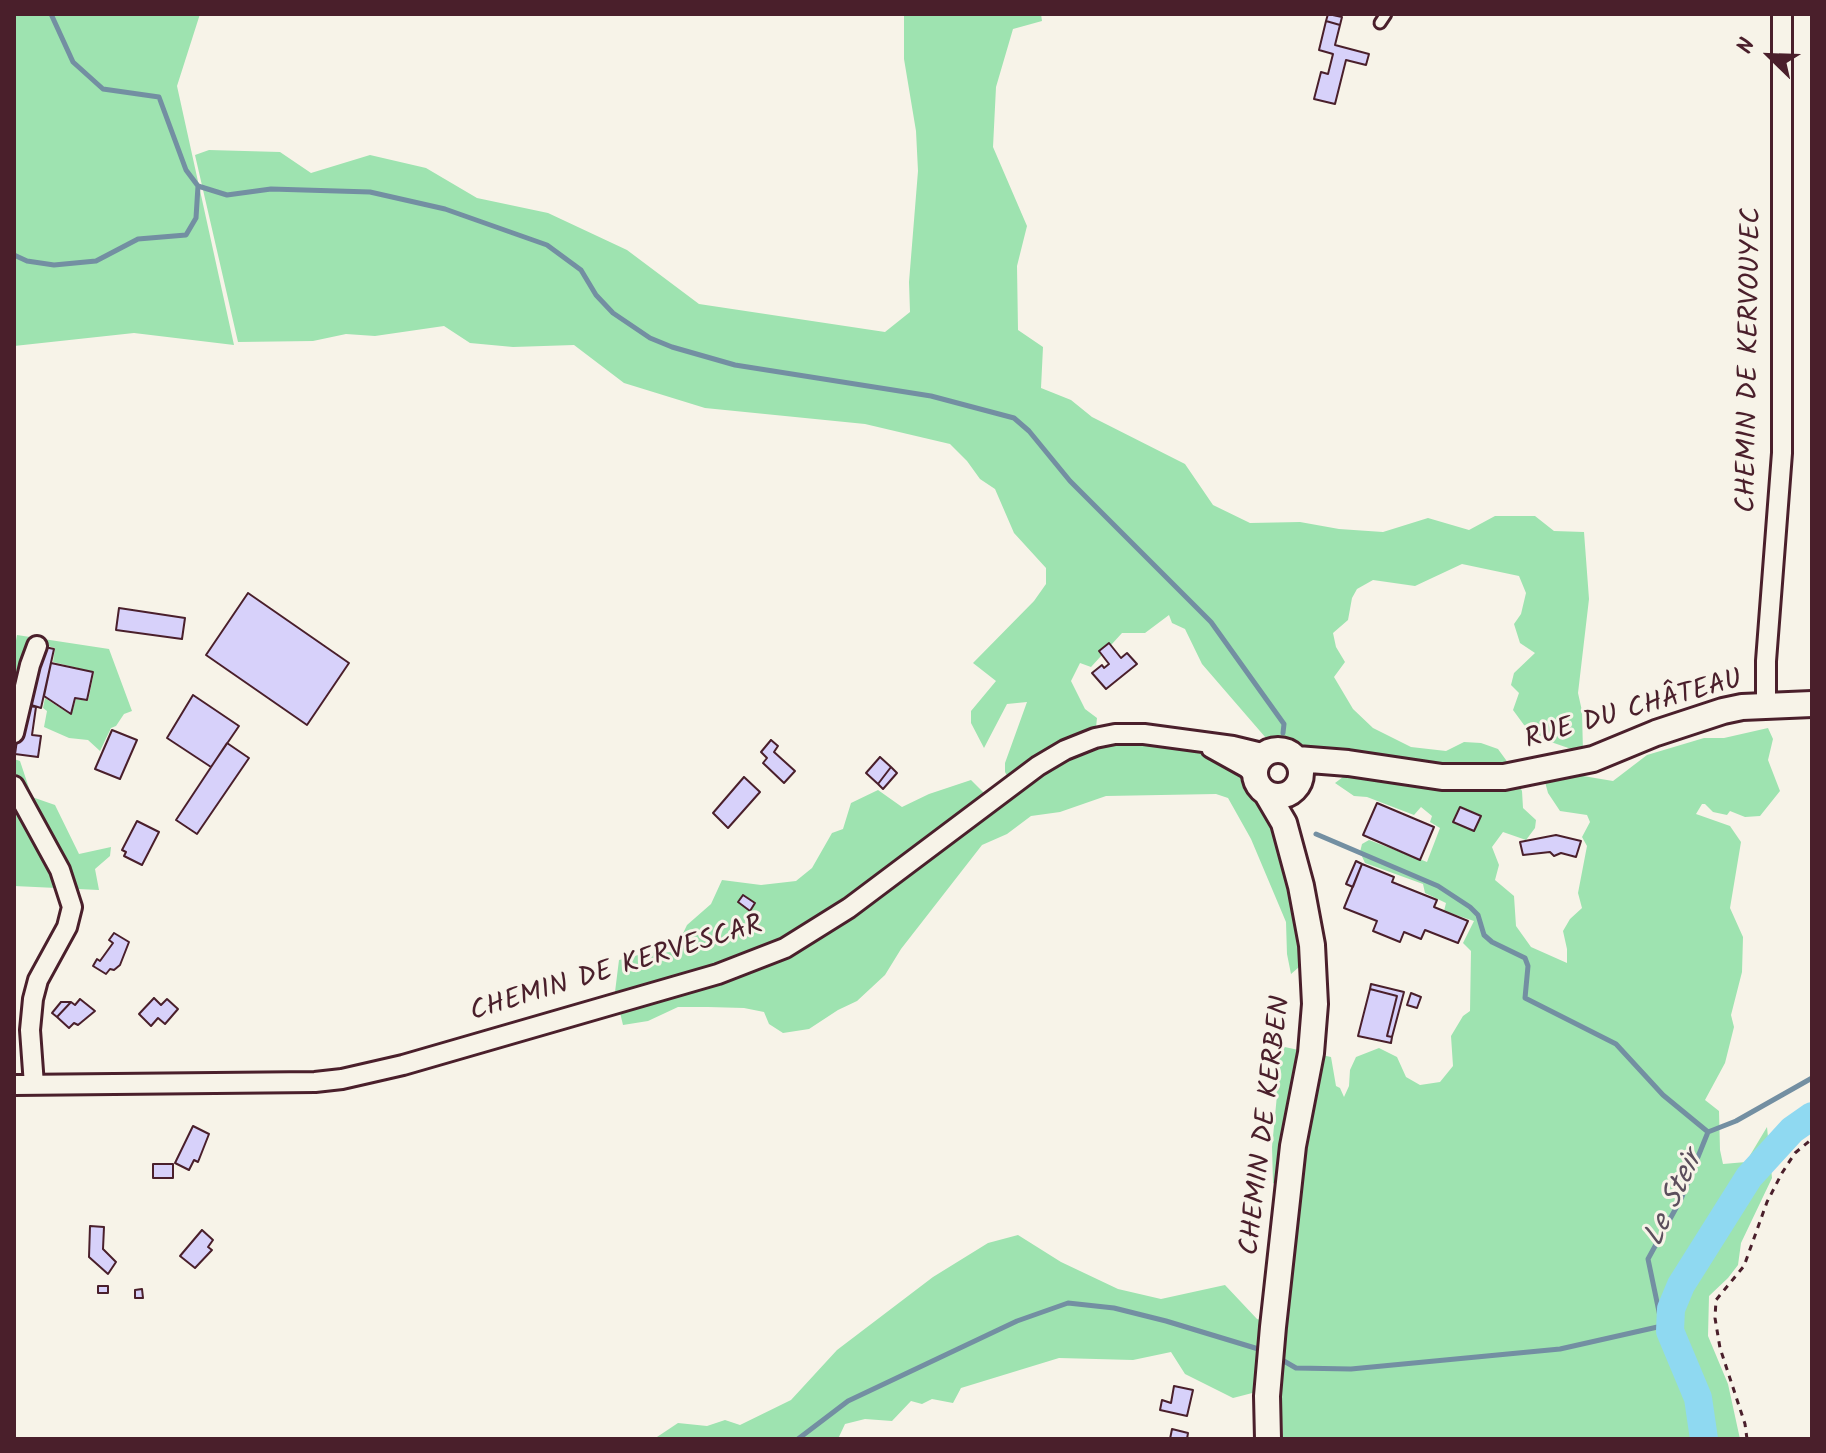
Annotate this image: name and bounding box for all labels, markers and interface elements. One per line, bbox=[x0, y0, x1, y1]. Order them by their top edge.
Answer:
north arrow bbox=[1730, 16, 1810, 96]
text: N bbox=[1729, 33, 1766, 60]
street label: CHEMIN DE KERVOUYEC bbox=[1733, 207, 1771, 513]
street label: RUE DU CHÂTEAU bbox=[1522, 665, 1746, 759]
street label: CHEMIN DE KERVESCAR bbox=[467, 910, 767, 1032]
street label: CHEMIN DE KERBEN bbox=[1235, 994, 1301, 1258]
water label: Le Steir bbox=[1639, 1147, 1713, 1253]

